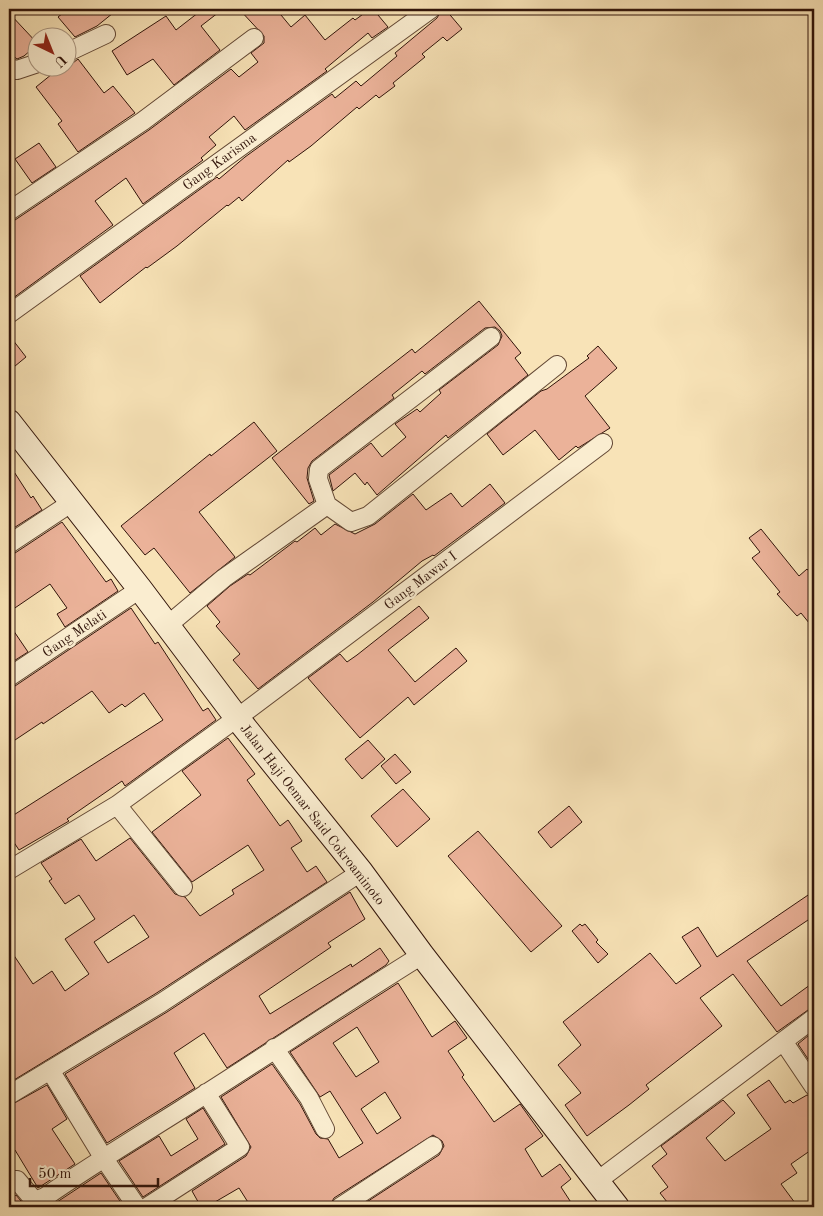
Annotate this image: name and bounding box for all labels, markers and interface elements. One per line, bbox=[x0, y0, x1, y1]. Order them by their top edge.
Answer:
north arrow bbox=[28, 28, 78, 78]
text: U bbox=[51, 52, 69, 70]
street label: Gang Karisma bbox=[180, 130, 259, 193]
street label: Gang Mawar I bbox=[382, 549, 459, 613]
street label: Gang Melati bbox=[40, 607, 109, 660]
street label: Jalan Haji Oemar Said Cokroaminoto bbox=[237, 721, 387, 908]
scale bar bbox=[30, 1156, 158, 1188]
text: 50 m bbox=[38, 1167, 72, 1182]

